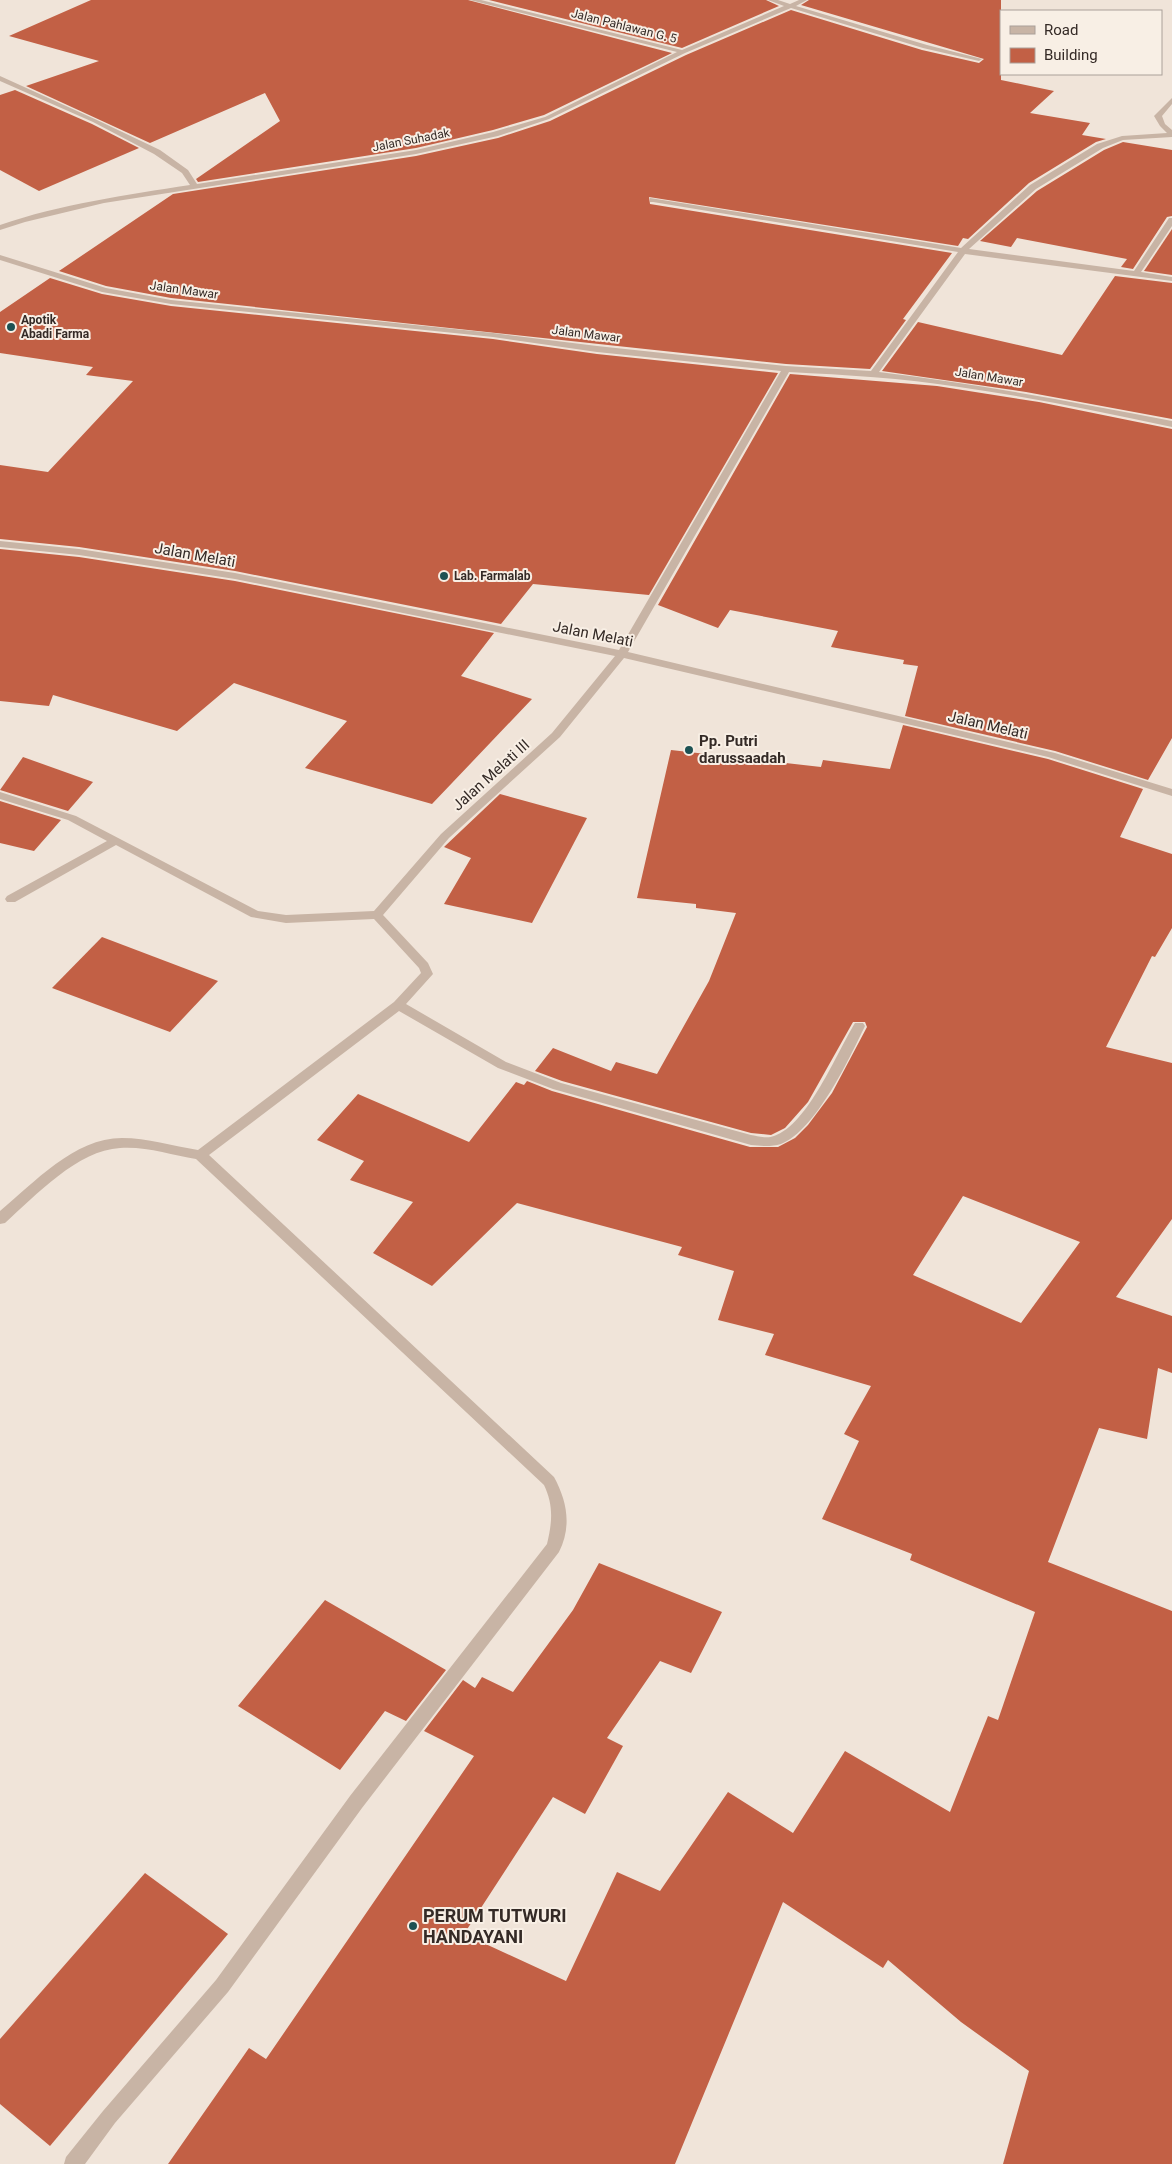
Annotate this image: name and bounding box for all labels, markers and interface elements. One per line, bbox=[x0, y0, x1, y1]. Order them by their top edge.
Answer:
street label: Jalan Pahlawan G. 5 bbox=[570, 6, 679, 46]
legend bbox=[1000, 10, 1162, 75]
text: Road bbox=[1044, 21, 1078, 39]
text: Building bbox=[1044, 46, 1098, 64]
street label: Jalan Suhadak bbox=[371, 125, 452, 154]
street label: Jalan Mawar bbox=[149, 278, 219, 302]
place label: Apotik Abadi Farma bbox=[21, 313, 90, 341]
marker: Apotik Abadi Farma bbox=[5, 321, 17, 333]
street label: Jalan Mawar bbox=[551, 323, 621, 345]
street label: Jalan Mawar bbox=[954, 365, 1024, 389]
street label: Jalan Melati bbox=[153, 539, 237, 571]
place label: Lab. Farmalab bbox=[454, 569, 531, 583]
marker: Lab. Farmalab bbox=[438, 570, 450, 582]
street label: Jalan Melati bbox=[551, 617, 635, 651]
street label: Jalan Melati bbox=[946, 707, 1030, 743]
place label: Pp. Putri darussaadah bbox=[699, 732, 786, 767]
street label: Jalan Melati III bbox=[449, 736, 533, 814]
marker: Pp. Putri darussaadah bbox=[683, 744, 695, 756]
place label: PERUM TUTWURI HANDAYANI bbox=[423, 1905, 567, 1947]
marker: PERUM TUTWURI HANDAYANI bbox=[407, 1920, 419, 1932]

